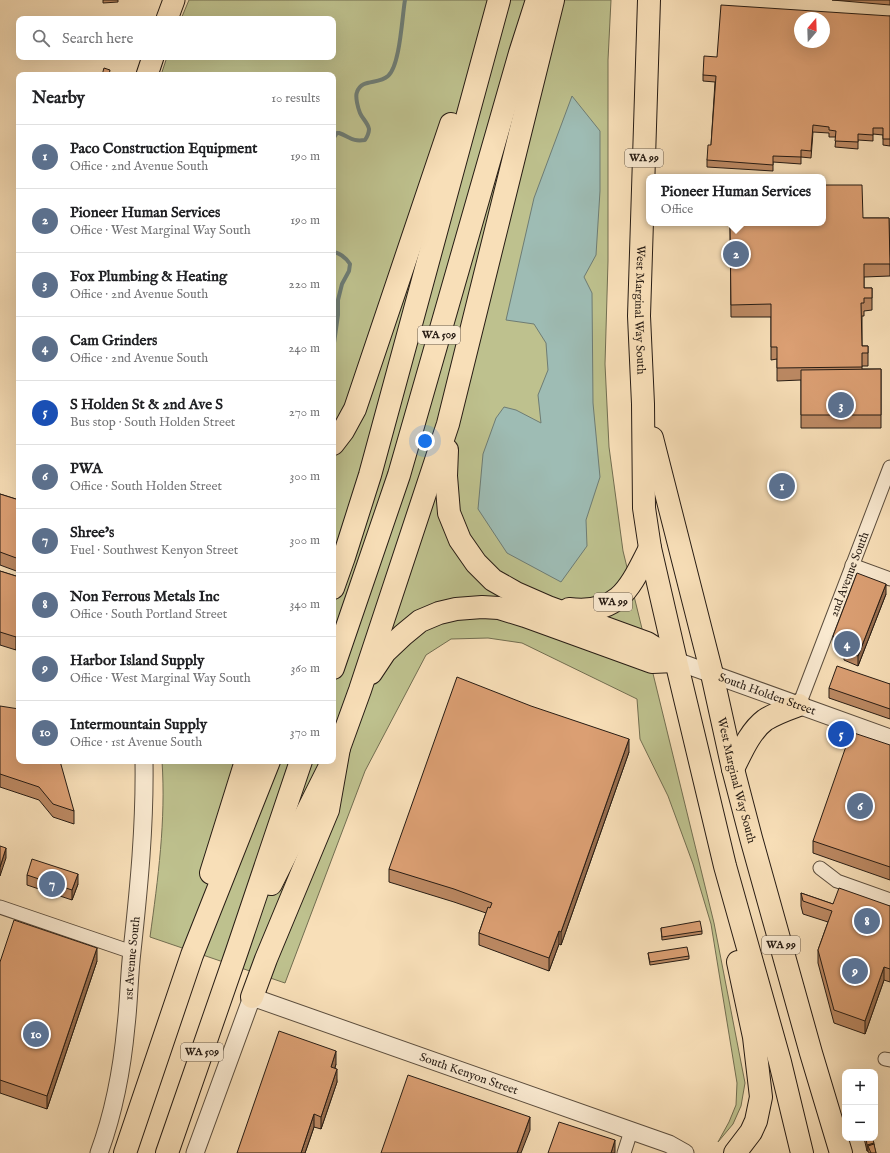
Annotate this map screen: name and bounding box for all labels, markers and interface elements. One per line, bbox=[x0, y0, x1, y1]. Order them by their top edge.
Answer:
north arrow bbox=[794, 12, 830, 48]
search box bbox=[16, 16, 336, 60]
icon: search bbox=[30, 27, 52, 49]
text: Search here bbox=[62, 29, 133, 48]
text: Nearby bbox=[32, 88, 85, 109]
text: 10 results bbox=[271, 90, 320, 107]
text: Paco Construction Equipment bbox=[70, 139, 257, 158]
text: 1 bbox=[43, 148, 47, 165]
text: 190 m bbox=[290, 148, 320, 165]
road number: WA 99 bbox=[625, 149, 663, 167]
text: Office · 2nd Avenue South bbox=[70, 158, 208, 175]
popup bbox=[646, 174, 826, 226]
text: Pioneer Human Services bbox=[661, 182, 811, 201]
text: Office bbox=[661, 201, 693, 218]
text: Pioneer Human Services bbox=[70, 203, 220, 222]
text: 2 bbox=[42, 212, 48, 229]
text: 190 m bbox=[290, 212, 320, 229]
text: Office · West Marginal Way South bbox=[70, 222, 251, 239]
pin: 2 bbox=[723, 239, 749, 269]
street label: West Marginal Way South bbox=[631, 245, 649, 375]
text: Fox Plumbing & Heating bbox=[70, 267, 227, 286]
text: 3 bbox=[43, 276, 47, 293]
text: 220 m bbox=[289, 276, 320, 293]
text: Office · 2nd Avenue South bbox=[70, 286, 208, 303]
road number: WA 509 bbox=[418, 326, 460, 344]
text: Cam Grinders bbox=[70, 331, 157, 350]
text: 4 bbox=[42, 340, 48, 357]
text: 240 m bbox=[288, 340, 320, 357]
text: Office · 2nd Avenue South bbox=[70, 350, 208, 367]
pin: 3 bbox=[828, 390, 854, 420]
text: S Holden St & 2nd Ave S bbox=[70, 395, 223, 414]
text: 5 bbox=[43, 404, 47, 421]
text: 270 m bbox=[289, 404, 320, 421]
text: Bus stop · South Holden Street bbox=[70, 414, 235, 431]
your location bbox=[415, 431, 435, 451]
text: PWA bbox=[70, 459, 102, 478]
text: 6 bbox=[42, 468, 48, 485]
text: 300 m bbox=[289, 468, 320, 485]
pin: 1 bbox=[769, 471, 795, 501]
text: Office · South Holden Street bbox=[70, 478, 222, 495]
text: Shree's bbox=[70, 523, 114, 542]
street label: 2nd Avenue South bbox=[826, 529, 872, 619]
text: 7 bbox=[42, 532, 48, 549]
text: 300 m bbox=[289, 532, 320, 549]
text: Fuel · Southwest Kenyon Street bbox=[70, 542, 238, 559]
text: Non Ferrous Metals Inc bbox=[70, 587, 220, 606]
road number: WA 99 bbox=[594, 593, 632, 611]
text: 8 bbox=[42, 596, 48, 613]
text: 340 m bbox=[290, 596, 320, 613]
text: Office · South Portland Street bbox=[70, 606, 227, 623]
pin: 4 bbox=[834, 629, 860, 659]
text: Harbor Island Supply bbox=[70, 651, 204, 670]
text: 9 bbox=[42, 660, 48, 677]
text: 360 m bbox=[290, 660, 320, 677]
street label: South Holden Street bbox=[716, 669, 818, 718]
text: Office · West Marginal Way South bbox=[70, 670, 251, 687]
text: Intermountain Supply bbox=[70, 715, 207, 734]
street label: West Marginal Way South bbox=[714, 716, 760, 845]
pin: 5 bbox=[828, 719, 854, 749]
text: 10 bbox=[39, 724, 51, 741]
text: 370 m bbox=[290, 724, 320, 741]
text: Office · 1st Avenue South bbox=[70, 734, 202, 751]
pin: 6 bbox=[847, 791, 873, 821]
pin: 7 bbox=[39, 869, 65, 899]
pin: 8 bbox=[854, 906, 880, 936]
street label: 1st Avenue South bbox=[121, 915, 143, 1001]
road number: WA 99 bbox=[762, 936, 800, 954]
pin: 9 bbox=[842, 956, 868, 986]
pin: 10 bbox=[23, 1019, 49, 1049]
road number: WA 509 bbox=[181, 1043, 223, 1061]
street label: South Kenyon Street bbox=[418, 1049, 520, 1098]
map controls bbox=[842, 1069, 878, 1141]
button: + bbox=[842, 1069, 878, 1105]
button: − bbox=[842, 1105, 878, 1141]

